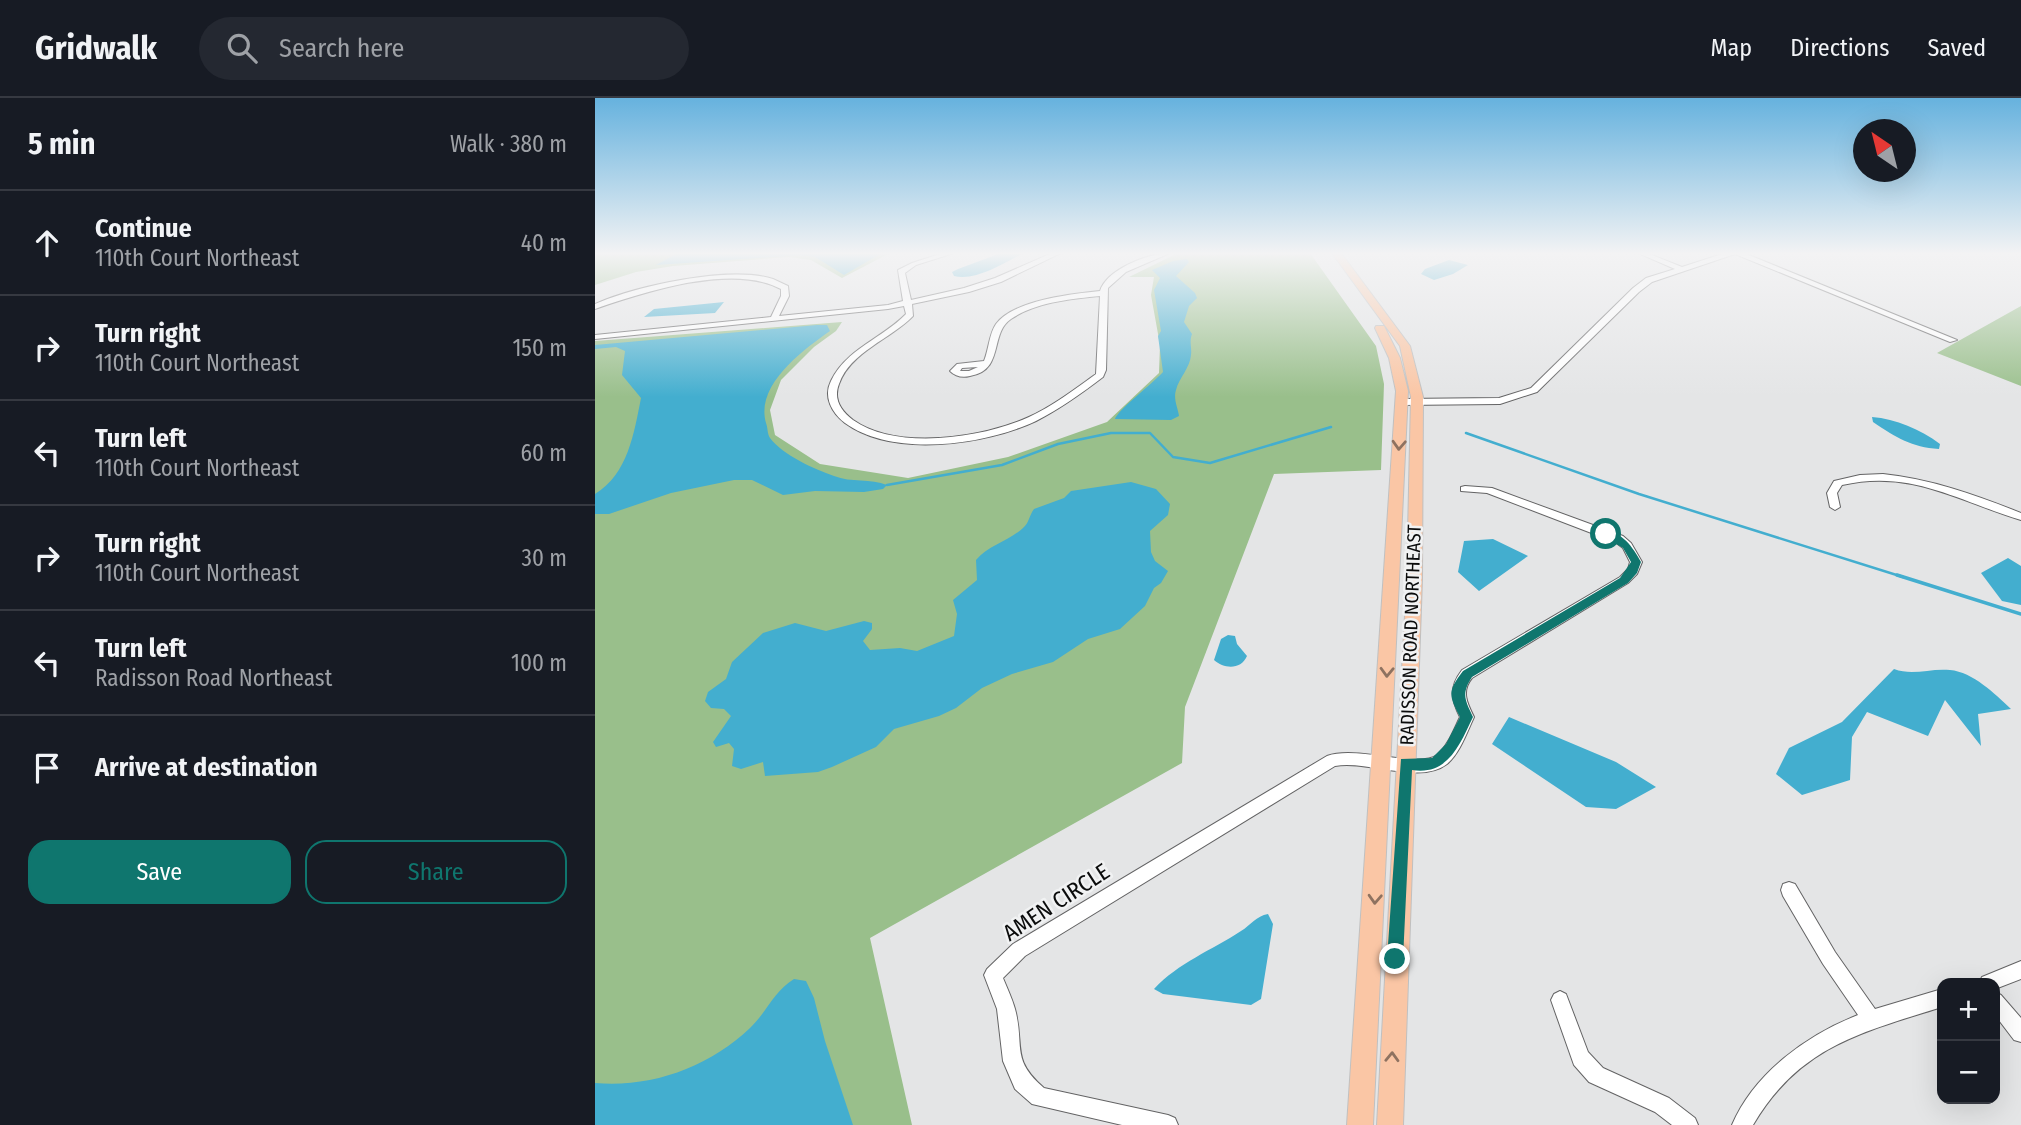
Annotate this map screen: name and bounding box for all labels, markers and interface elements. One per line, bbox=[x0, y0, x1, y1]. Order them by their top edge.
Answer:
search box bbox=[199, 17, 689, 80]
text: Gridwalk bbox=[35, 28, 157, 68]
icon: search bbox=[223, 29, 261, 67]
text: Search here bbox=[279, 33, 404, 64]
text: Map bbox=[1711, 34, 1752, 62]
text: Directions bbox=[1790, 34, 1889, 62]
text: Saved bbox=[1927, 34, 1986, 62]
north arrow bbox=[1853, 119, 1916, 182]
text: 5 min bbox=[28, 126, 95, 162]
text: Walk · 380 m bbox=[450, 130, 567, 158]
text: Continue bbox=[95, 213, 192, 244]
icon: ahead bbox=[28, 224, 66, 262]
text: 40 m bbox=[521, 229, 567, 257]
text: 110th Court Northeast bbox=[95, 244, 299, 272]
text: Turn right bbox=[95, 318, 201, 349]
icon: right bbox=[28, 329, 66, 367]
text: 150 m bbox=[512, 334, 567, 362]
text: 110th Court Northeast bbox=[95, 349, 299, 377]
text: Turn left bbox=[95, 423, 187, 454]
icon: left bbox=[28, 434, 66, 472]
text: 60 m bbox=[521, 439, 567, 467]
one-way arrow bbox=[1392, 439, 1407, 450]
text: 110th Court Northeast bbox=[95, 454, 299, 482]
route start bbox=[1590, 518, 1621, 549]
street label: RADISSON ROAD NORTHEAST bbox=[1395, 524, 1426, 746]
text: Turn right bbox=[95, 528, 201, 559]
icon: right bbox=[28, 539, 66, 577]
text: 30 m bbox=[522, 544, 567, 572]
text: 110th Court Northeast bbox=[95, 559, 299, 587]
text: Turn left bbox=[95, 633, 187, 664]
icon: left bbox=[28, 644, 66, 682]
text: 100 m bbox=[511, 649, 567, 677]
text: Radisson Road Northeast bbox=[95, 664, 332, 692]
one-way arrow bbox=[1379, 667, 1394, 678]
icon: arrive bbox=[28, 749, 66, 787]
text: Arrive at destination bbox=[95, 752, 318, 783]
button: Save bbox=[28, 840, 291, 904]
button: Share bbox=[305, 840, 567, 904]
street label: AMEN CIRCLE bbox=[998, 857, 1114, 947]
one-way arrow bbox=[1368, 894, 1383, 905]
route end bbox=[1379, 943, 1410, 974]
map controls bbox=[1937, 978, 2000, 1104]
button: + bbox=[1937, 978, 2000, 1041]
button: − bbox=[1937, 1041, 2000, 1104]
one-way arrow bbox=[1384, 1051, 1400, 1062]

